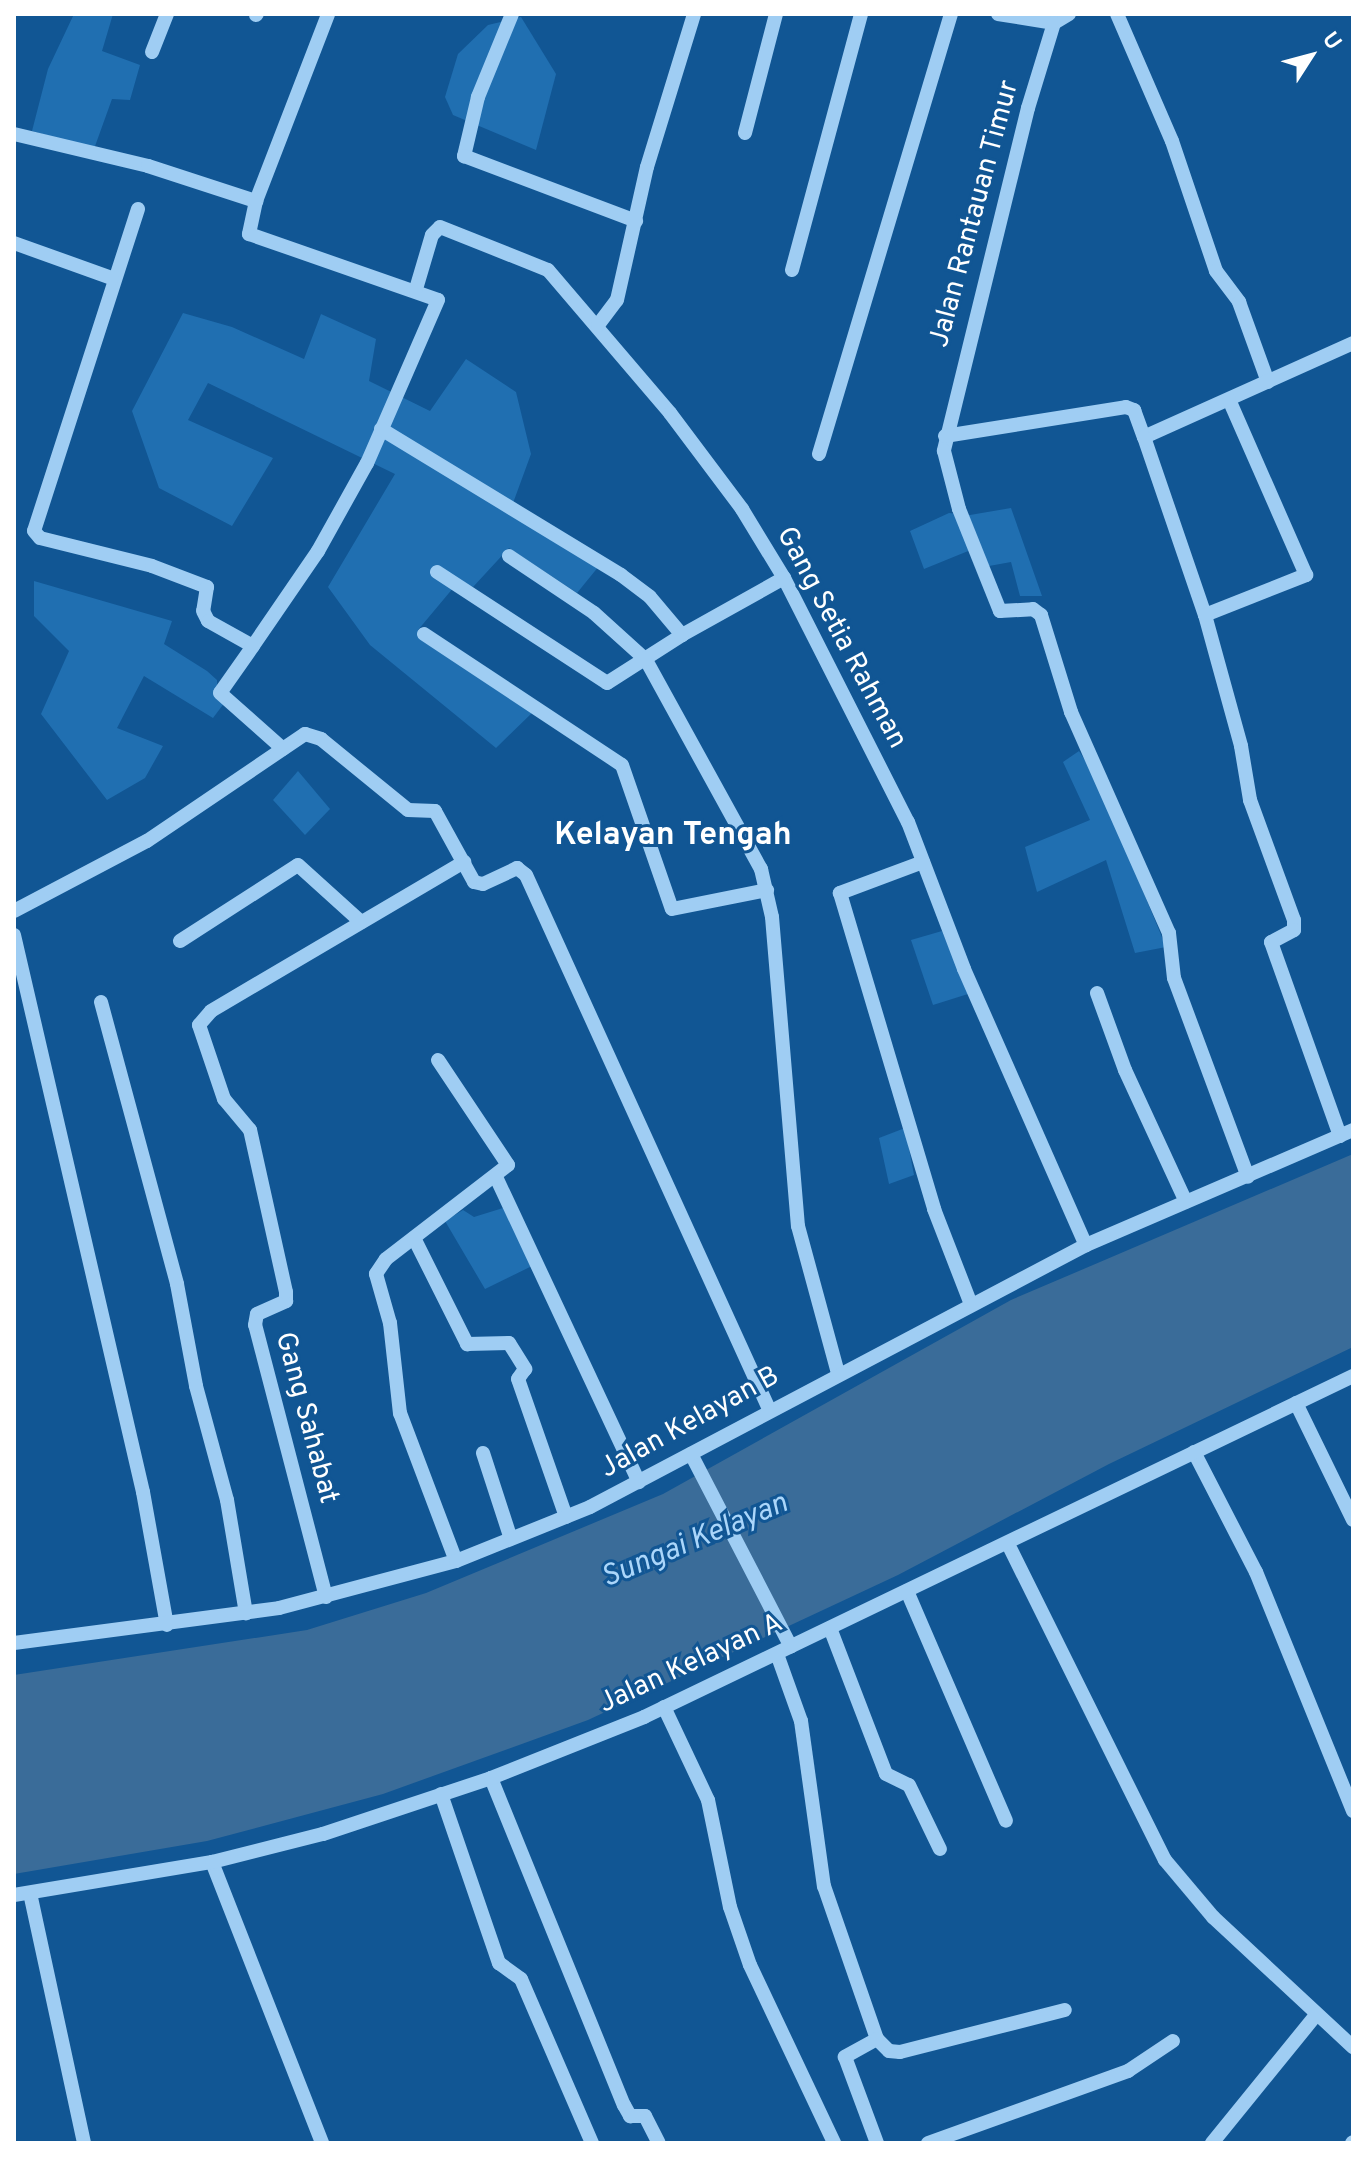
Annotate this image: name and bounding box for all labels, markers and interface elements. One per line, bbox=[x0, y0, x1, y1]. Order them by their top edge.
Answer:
north arrow bbox=[1271, 16, 1351, 96]
text: U bbox=[1315, 27, 1346, 56]
street label: Jalan Rantauan Timur bbox=[923, 76, 1027, 352]
street label: Gang Setia Rahman bbox=[768, 521, 914, 755]
district label: Kelayan Tengah bbox=[554, 817, 792, 855]
street label: Gang Sahabat bbox=[267, 1329, 345, 1507]
street label: Jalan Kelayan B bbox=[595, 1360, 785, 1486]
water label: Sungai Kelayan bbox=[596, 1487, 794, 1597]
street label: Jalan Kelayan A bbox=[593, 1606, 789, 1722]

